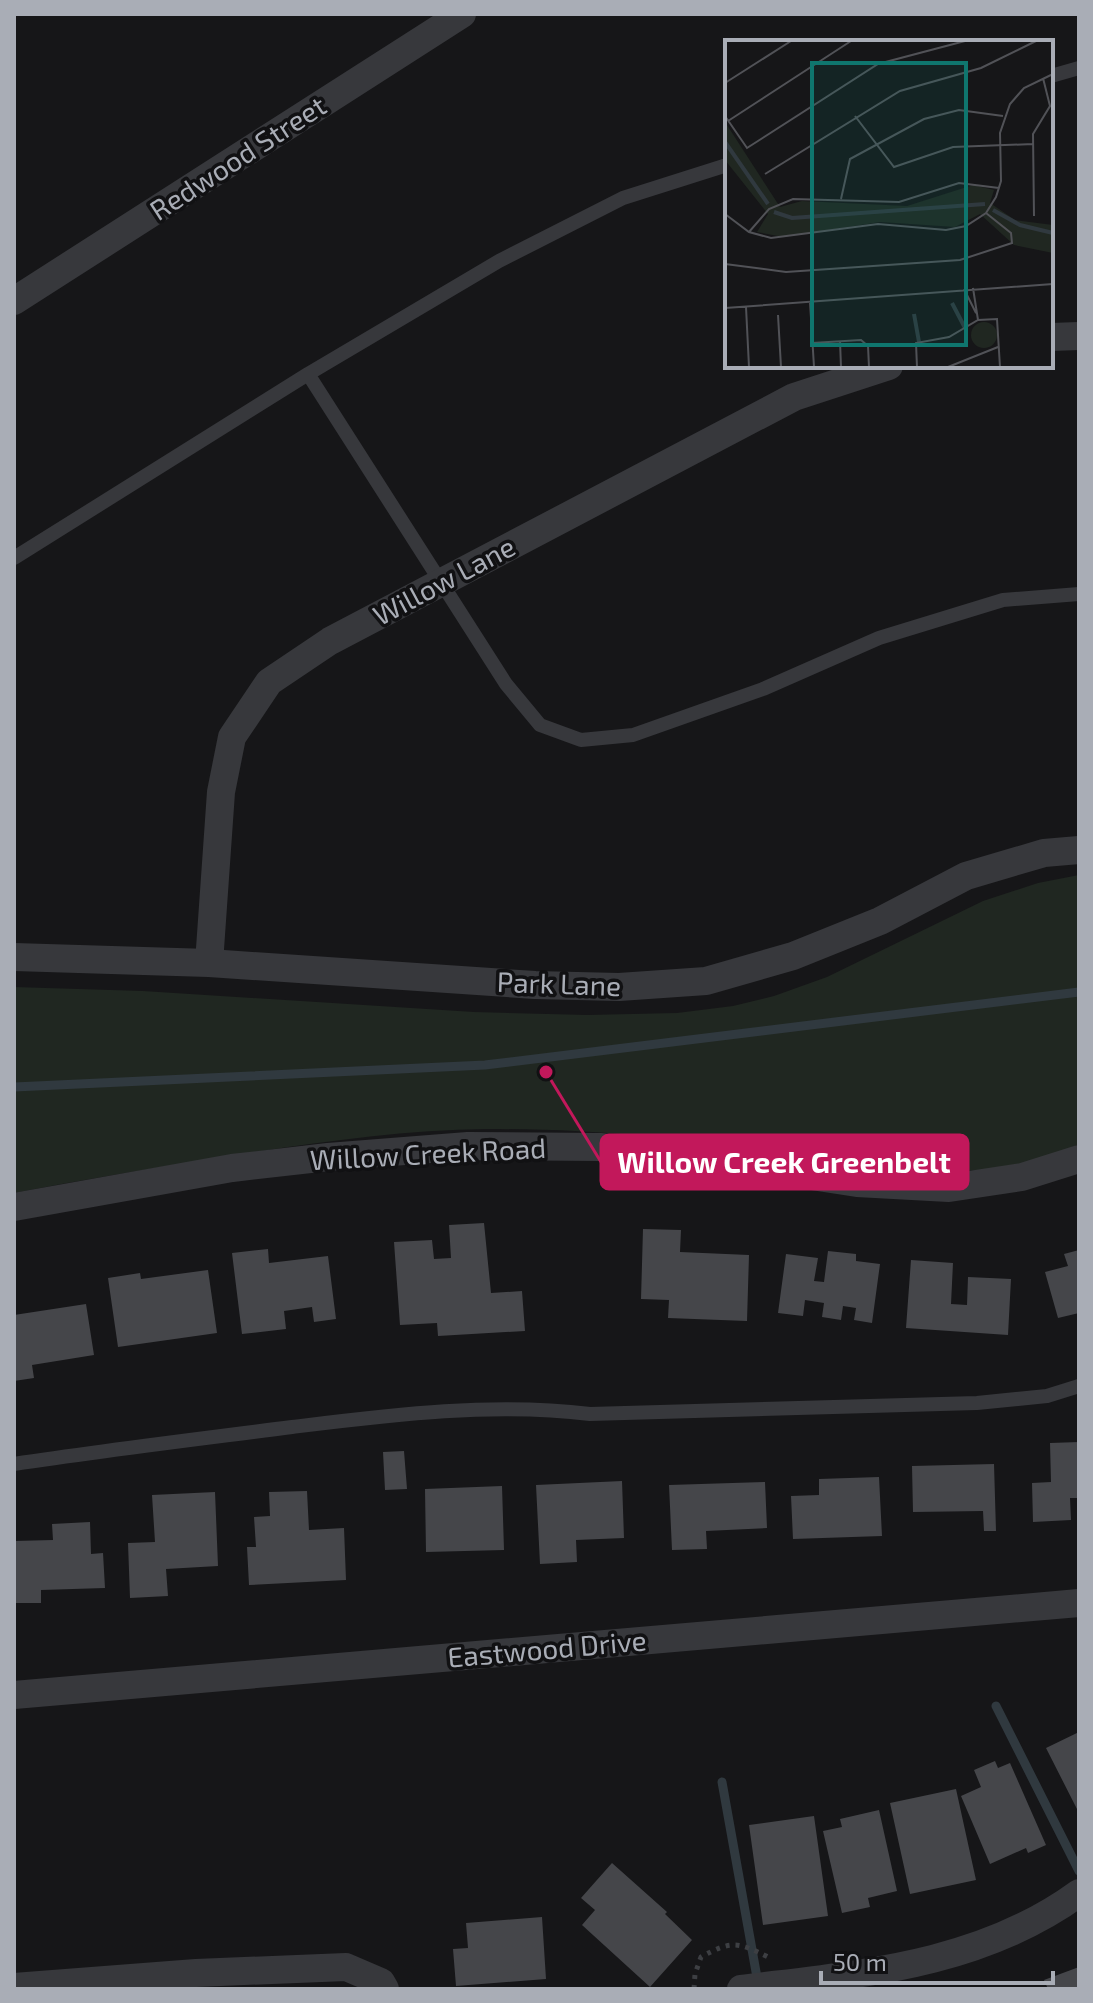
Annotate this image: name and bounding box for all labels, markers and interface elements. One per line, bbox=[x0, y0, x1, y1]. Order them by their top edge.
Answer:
inset map bbox=[725, 40, 1053, 368]
street label: Redwood Street bbox=[143, 88, 332, 227]
street label: Willow Lane bbox=[367, 529, 520, 632]
street label: Park Lane bbox=[496, 964, 622, 1002]
street label: Willow Creek Road bbox=[309, 1130, 547, 1176]
callout: Willow Creek Greenbelt bbox=[601, 1135, 968, 1189]
text: Willow Creek Greenbelt bbox=[617, 1143, 951, 1179]
street label: Eastwood Drive bbox=[446, 1622, 648, 1674]
scale bar bbox=[821, 1935, 1053, 1985]
text: 50 m bbox=[833, 1947, 887, 1976]

